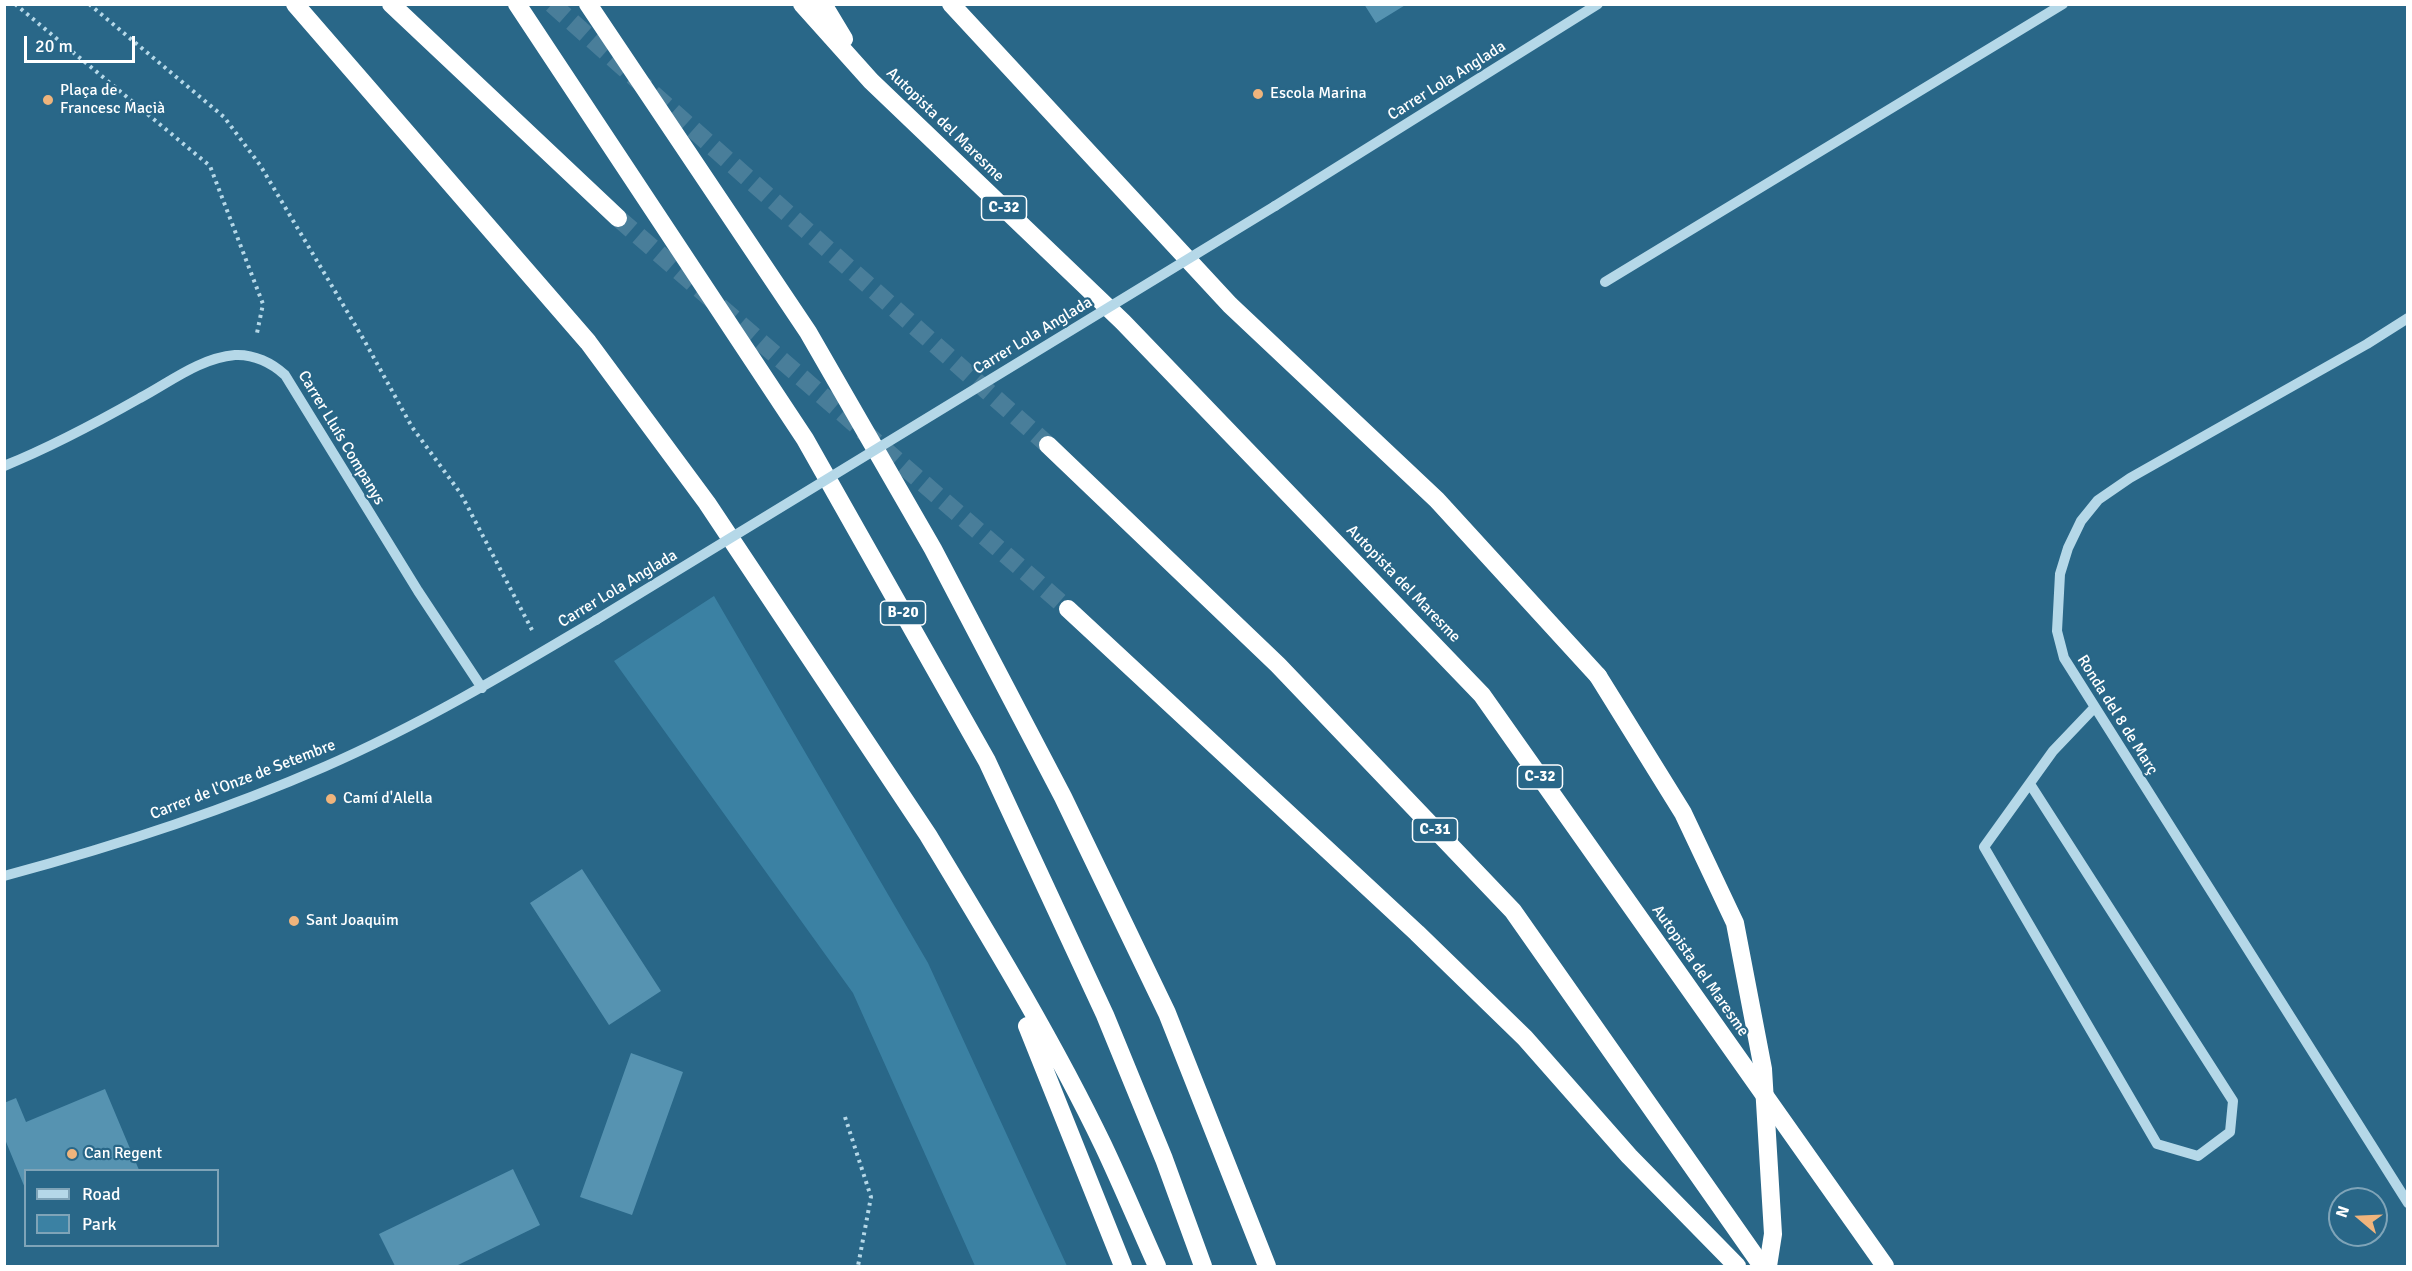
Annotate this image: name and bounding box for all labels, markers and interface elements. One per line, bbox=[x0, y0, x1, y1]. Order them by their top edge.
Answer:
scale bar bbox=[27, 24, 138, 62]
text: 20 m bbox=[35, 35, 73, 57]
street label: Carrer Lola Anglada bbox=[1384, 37, 1510, 125]
street label: Autopista del Maresme bbox=[882, 64, 1008, 186]
place label: Plaça de Francesc Macià bbox=[60, 81, 165, 119]
place label: Escola Marina bbox=[1270, 84, 1367, 104]
marker: Escola Marina bbox=[1251, 87, 1265, 101]
marker: Plaça de Francesc Macià bbox=[41, 93, 55, 107]
road number: C-32 bbox=[982, 196, 1026, 220]
street label: Carrer Lola Anglada bbox=[970, 293, 1096, 379]
street label: Carrer Lluís Companys bbox=[293, 368, 389, 508]
street label: Autopista del Maresme bbox=[1342, 521, 1464, 647]
street label: Carrer Lola Anglada bbox=[555, 546, 681, 632]
road number: B-20 bbox=[880, 601, 926, 625]
street label: Ronda del 8 de Març bbox=[2072, 652, 2162, 778]
street label: Carrer de l'Onze de Setembre bbox=[148, 736, 338, 824]
road number: C-32 bbox=[1518, 765, 1562, 789]
place label: Camí d'Alella bbox=[343, 789, 433, 809]
marker: Camí d'Alella bbox=[324, 792, 338, 806]
road number: C-31 bbox=[1412, 818, 1458, 842]
street label: Autopista del Maresme bbox=[1647, 901, 1753, 1041]
place label: Sant Joaquim bbox=[306, 911, 399, 931]
marker: Sant Joaquim bbox=[287, 914, 301, 928]
place label: Can Regent bbox=[84, 1144, 162, 1164]
marker: Can Regent bbox=[65, 1147, 79, 1161]
legend bbox=[24, 1169, 219, 1247]
text: Road bbox=[82, 1183, 121, 1205]
north arrow bbox=[2328, 1187, 2388, 1247]
text: N bbox=[2332, 1203, 2354, 1220]
text: Park bbox=[82, 1213, 117, 1235]

